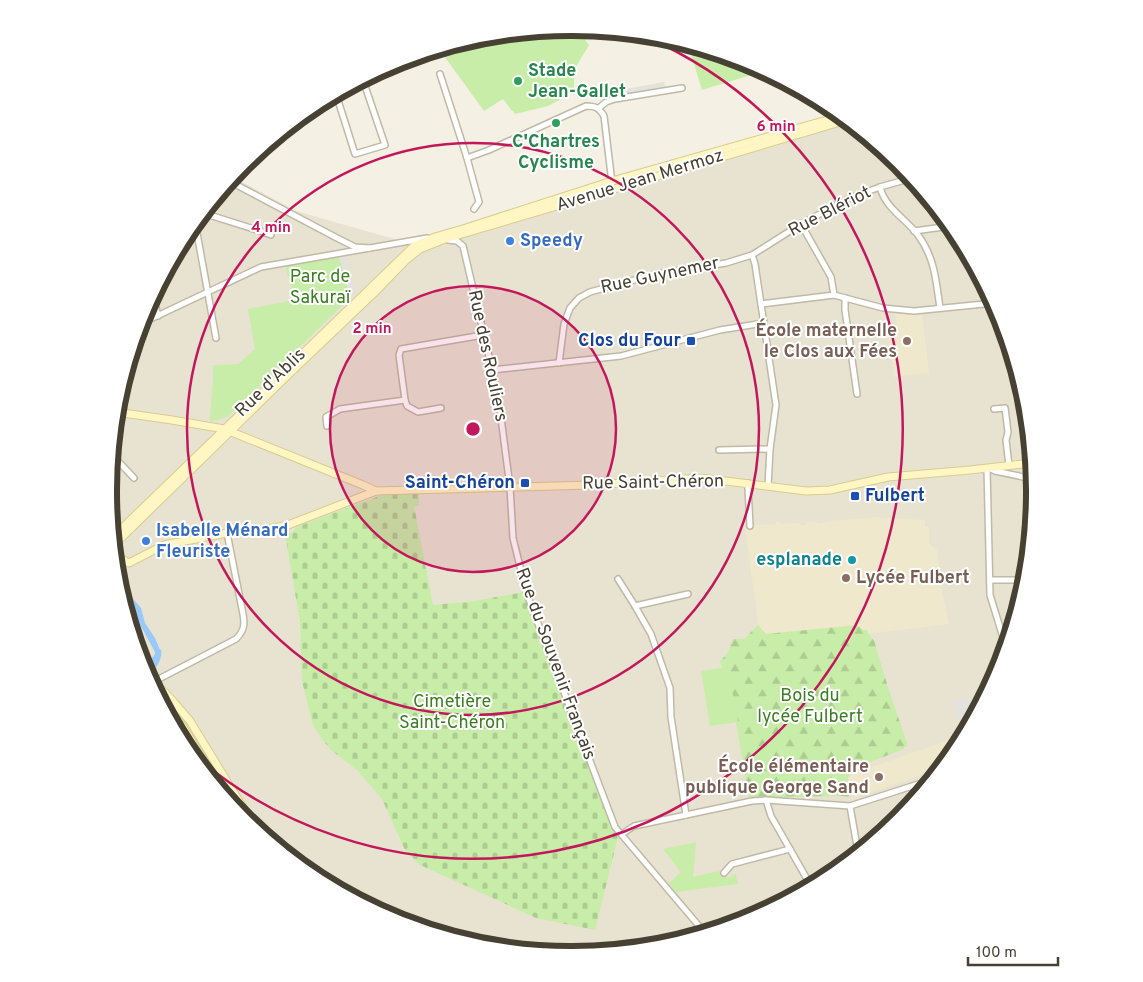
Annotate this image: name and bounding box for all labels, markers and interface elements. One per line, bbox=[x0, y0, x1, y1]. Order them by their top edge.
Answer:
place label: Stade Jean-Gallet bbox=[528, 60, 626, 104]
marker: Stade Jean-Gallet bbox=[512, 75, 524, 87]
marker: C'Chartres Cyclisme bbox=[550, 117, 562, 129]
text: 6 min bbox=[756, 118, 796, 137]
place label: C'Chartres Cyclisme bbox=[512, 131, 600, 175]
street label: Avenue Jean Mermoz bbox=[554, 145, 726, 217]
street label: Rue Blériot bbox=[785, 181, 875, 243]
text: 4 min bbox=[251, 219, 291, 238]
place label: Speedy bbox=[520, 230, 583, 253]
marker: Speedy bbox=[504, 235, 516, 247]
street label: Rue Guynemer bbox=[599, 252, 721, 300]
park label: Parc de Sakuraï bbox=[290, 266, 351, 310]
street label: Rue des Rouliers bbox=[462, 288, 512, 424]
place label: École maternelle le Clos aux Fées bbox=[756, 318, 897, 364]
text: 2 min bbox=[352, 320, 392, 339]
place label: Clos du Four bbox=[578, 330, 681, 353]
marker: Clos du Four bbox=[685, 335, 697, 347]
marker: École maternelle le Clos aux Fées bbox=[901, 335, 913, 347]
street label: Rue d'Ablis bbox=[231, 344, 311, 422]
centre of rings bbox=[464, 420, 482, 438]
street label: Rue Saint-Chéron bbox=[582, 470, 724, 496]
place label: Saint-Chéron bbox=[405, 472, 515, 495]
marker: Saint-Chéron bbox=[519, 477, 531, 489]
place label: Fulbert bbox=[865, 485, 925, 508]
marker: Fulbert bbox=[849, 490, 861, 502]
place label: Isabelle Ménard Fleuriste bbox=[156, 520, 288, 564]
marker: Isabelle Ménard Fleuriste bbox=[140, 535, 152, 547]
place label: esplanade bbox=[756, 549, 842, 572]
marker: esplanade bbox=[846, 554, 858, 566]
street label: Rue du Souvenir Français bbox=[510, 565, 600, 763]
place label: Lycée Fulbert bbox=[856, 567, 970, 590]
marker: Lycée Fulbert bbox=[840, 572, 852, 584]
park label: Bois du lycée Fulbert bbox=[757, 685, 863, 729]
park label: Cimetière Saint-Chéron bbox=[399, 691, 505, 735]
place label: École élémentaire publique George Sand bbox=[685, 754, 869, 800]
marker: École élémentaire publique George Sand bbox=[873, 771, 885, 783]
scale bar bbox=[968, 934, 1058, 966]
text: 100 m bbox=[976, 944, 1017, 963]

